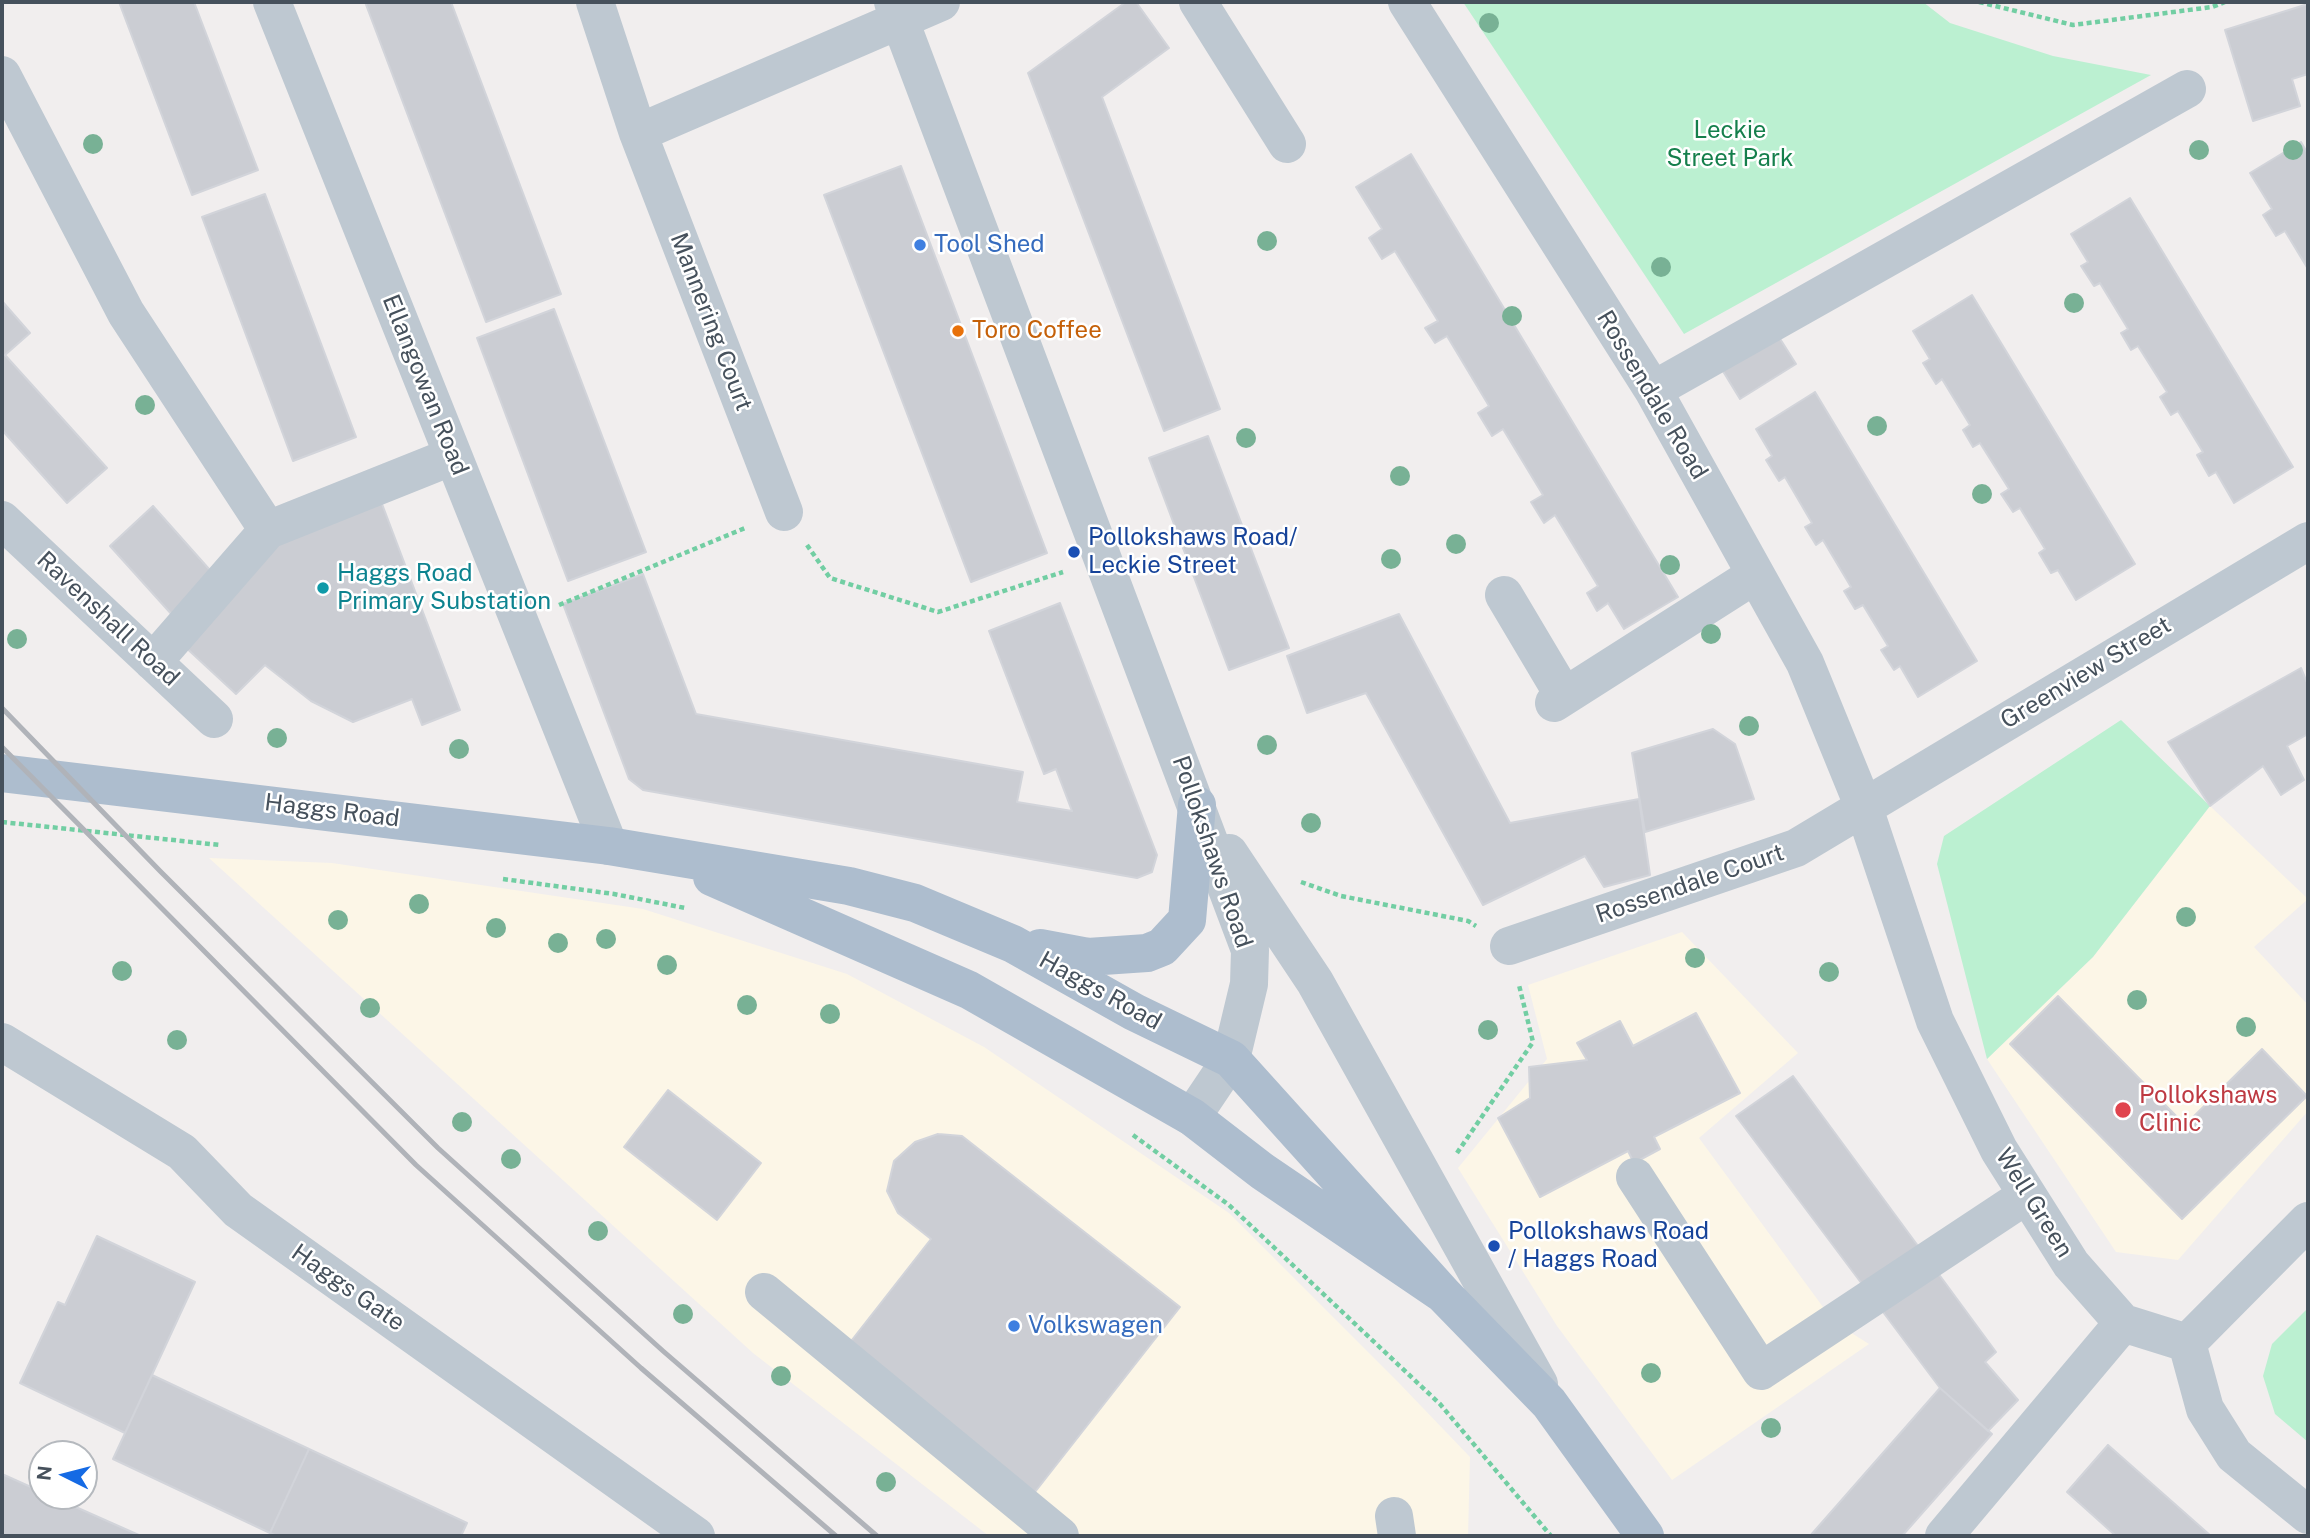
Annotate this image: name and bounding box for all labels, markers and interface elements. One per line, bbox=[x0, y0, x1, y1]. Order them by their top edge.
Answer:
park label: Leckie Street Park bbox=[1666, 117, 1794, 173]
street label: Mannering Court bbox=[664, 229, 758, 415]
place label: Tool Shed bbox=[934, 231, 1045, 259]
marker: Tool Shed bbox=[912, 237, 928, 253]
street label: Ellangowan Road bbox=[376, 291, 474, 479]
street label: Rossendale Road bbox=[1590, 305, 1714, 485]
place label: Toro Coffee bbox=[972, 317, 1102, 345]
marker: Toro Coffee bbox=[950, 323, 966, 339]
place label: Pollokshaws Road/ Leckie Street bbox=[1088, 524, 1297, 580]
marker: Pollokshaws Road/ Leckie Street bbox=[1066, 544, 1082, 560]
street label: Ravenshall Road bbox=[31, 546, 185, 692]
place label: Haggs Road Primary Substation bbox=[337, 560, 551, 616]
marker: Haggs Road Primary Substation bbox=[315, 580, 331, 596]
street label: Greenview Street bbox=[1996, 611, 2176, 735]
street label: Pollokshaws Road bbox=[1166, 752, 1258, 952]
street label: Haggs Road bbox=[263, 788, 401, 834]
street label: Rossendale Court bbox=[1592, 838, 1788, 930]
street label: Haggs Road bbox=[1034, 946, 1166, 1036]
place label: Pollokshaws Clinic bbox=[2139, 1082, 2277, 1138]
marker: Pollokshaws Clinic bbox=[2113, 1100, 2133, 1120]
street label: Well Green bbox=[1989, 1143, 2079, 1263]
place label: Pollokshaws Road / Haggs Road bbox=[1508, 1218, 1709, 1274]
street label: Haggs Gate bbox=[286, 1238, 410, 1338]
marker: Pollokshaws Road / Haggs Road bbox=[1486, 1238, 1502, 1254]
place label: Volkswagen bbox=[1028, 1312, 1163, 1340]
marker: Volkswagen bbox=[1006, 1318, 1022, 1334]
north arrow bbox=[28, 1440, 98, 1510]
text: N bbox=[32, 1464, 56, 1482]

